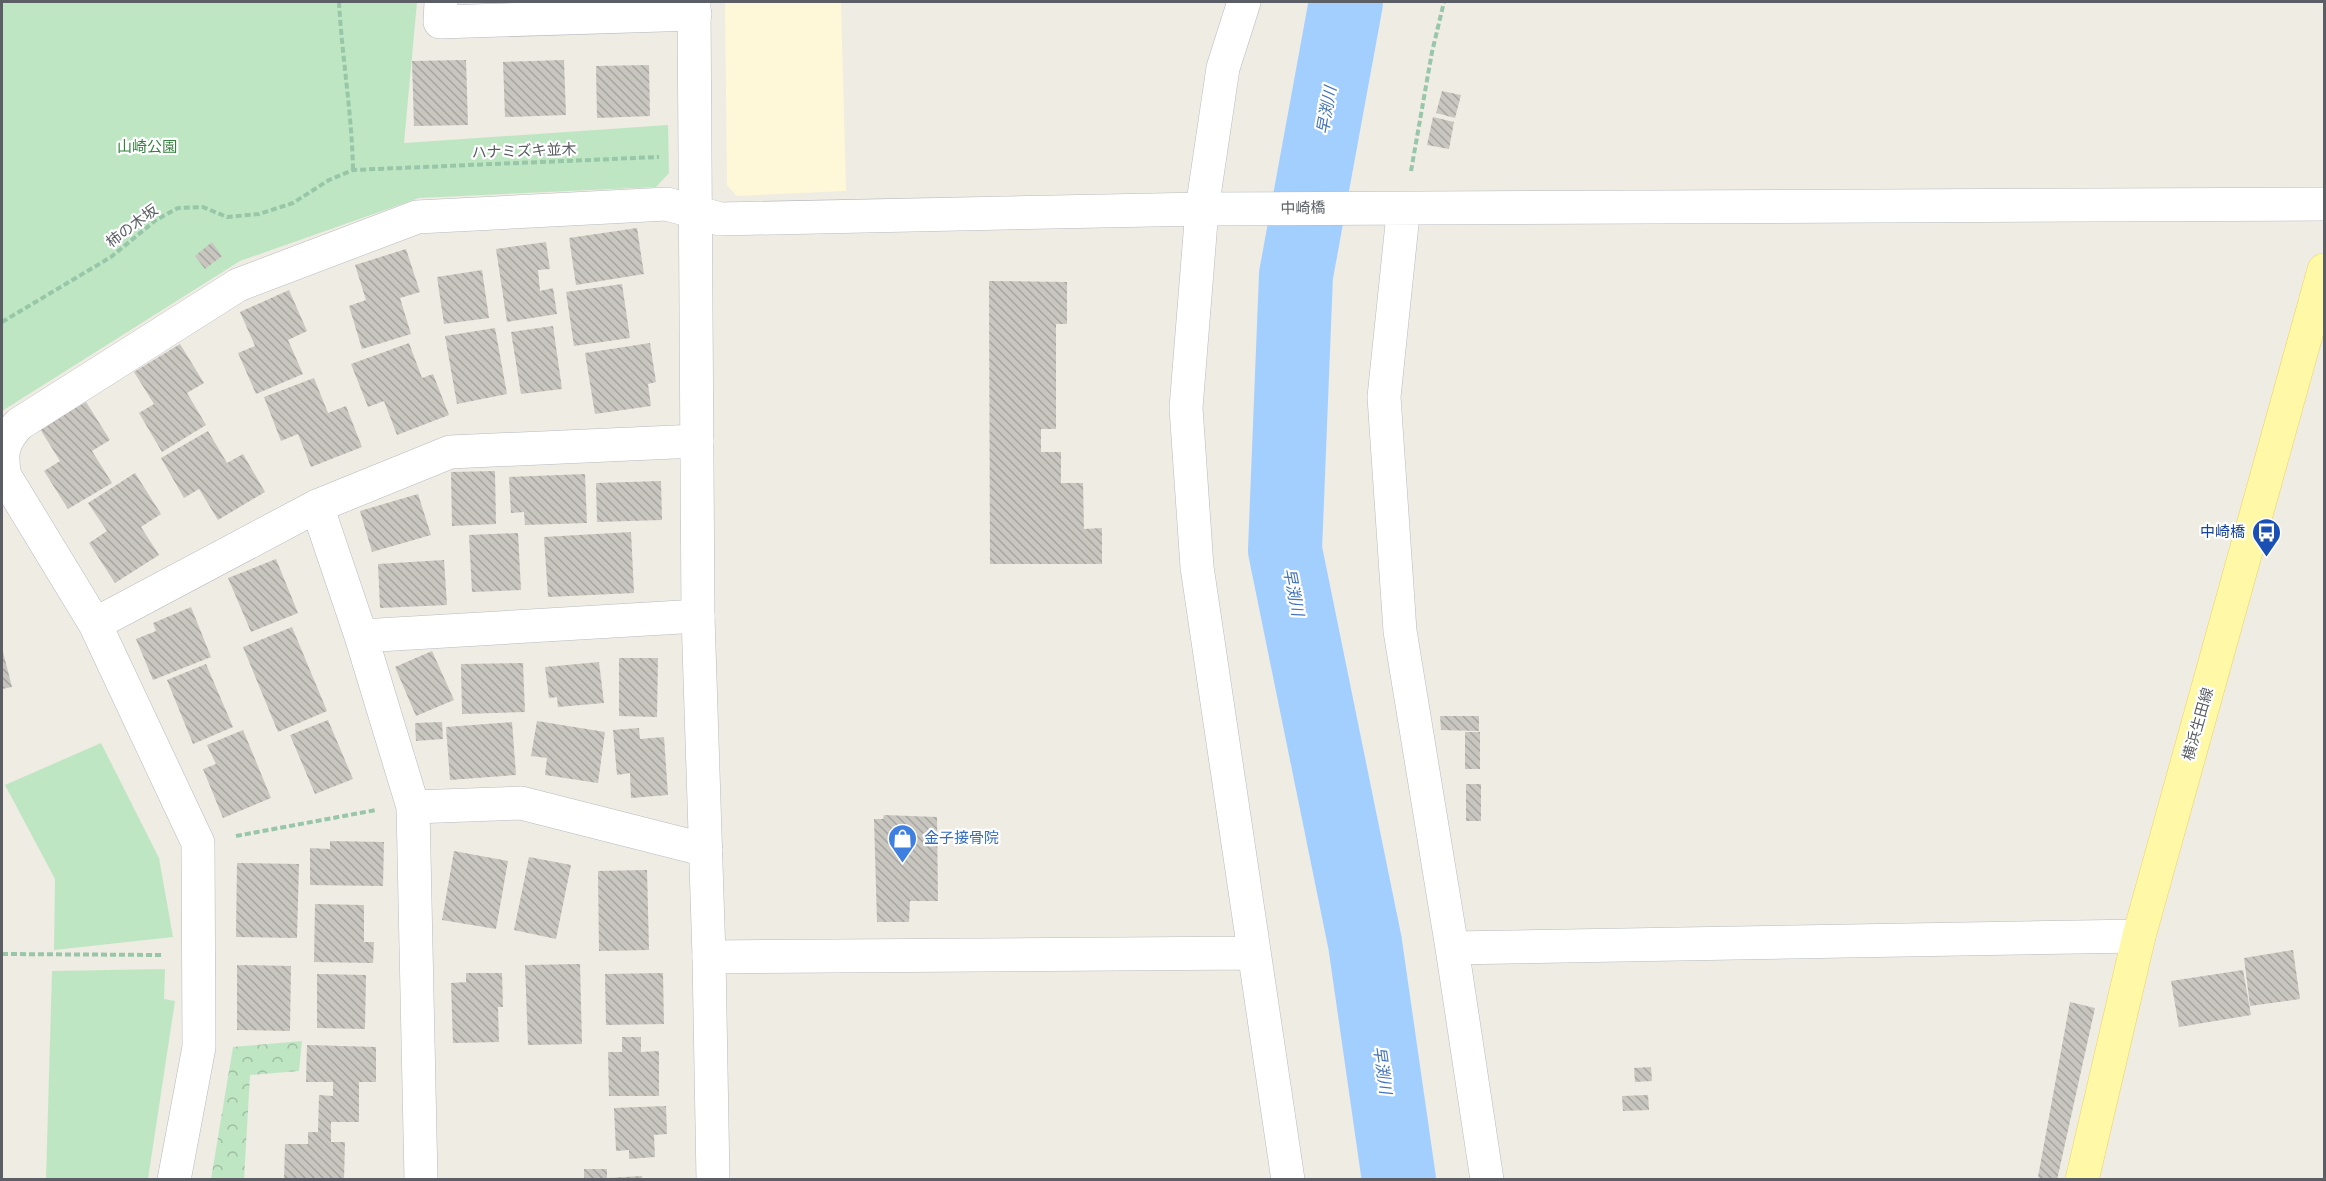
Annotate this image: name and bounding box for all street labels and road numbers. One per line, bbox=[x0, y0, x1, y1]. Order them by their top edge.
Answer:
street label: ハナミズキ並木 bbox=[471, 139, 577, 162]
street label: 中崎橋 bbox=[1280, 198, 1326, 217]
street label: 柿の木坂 bbox=[102, 200, 161, 251]
street label: 横浜生田線 bbox=[2178, 685, 2217, 763]

